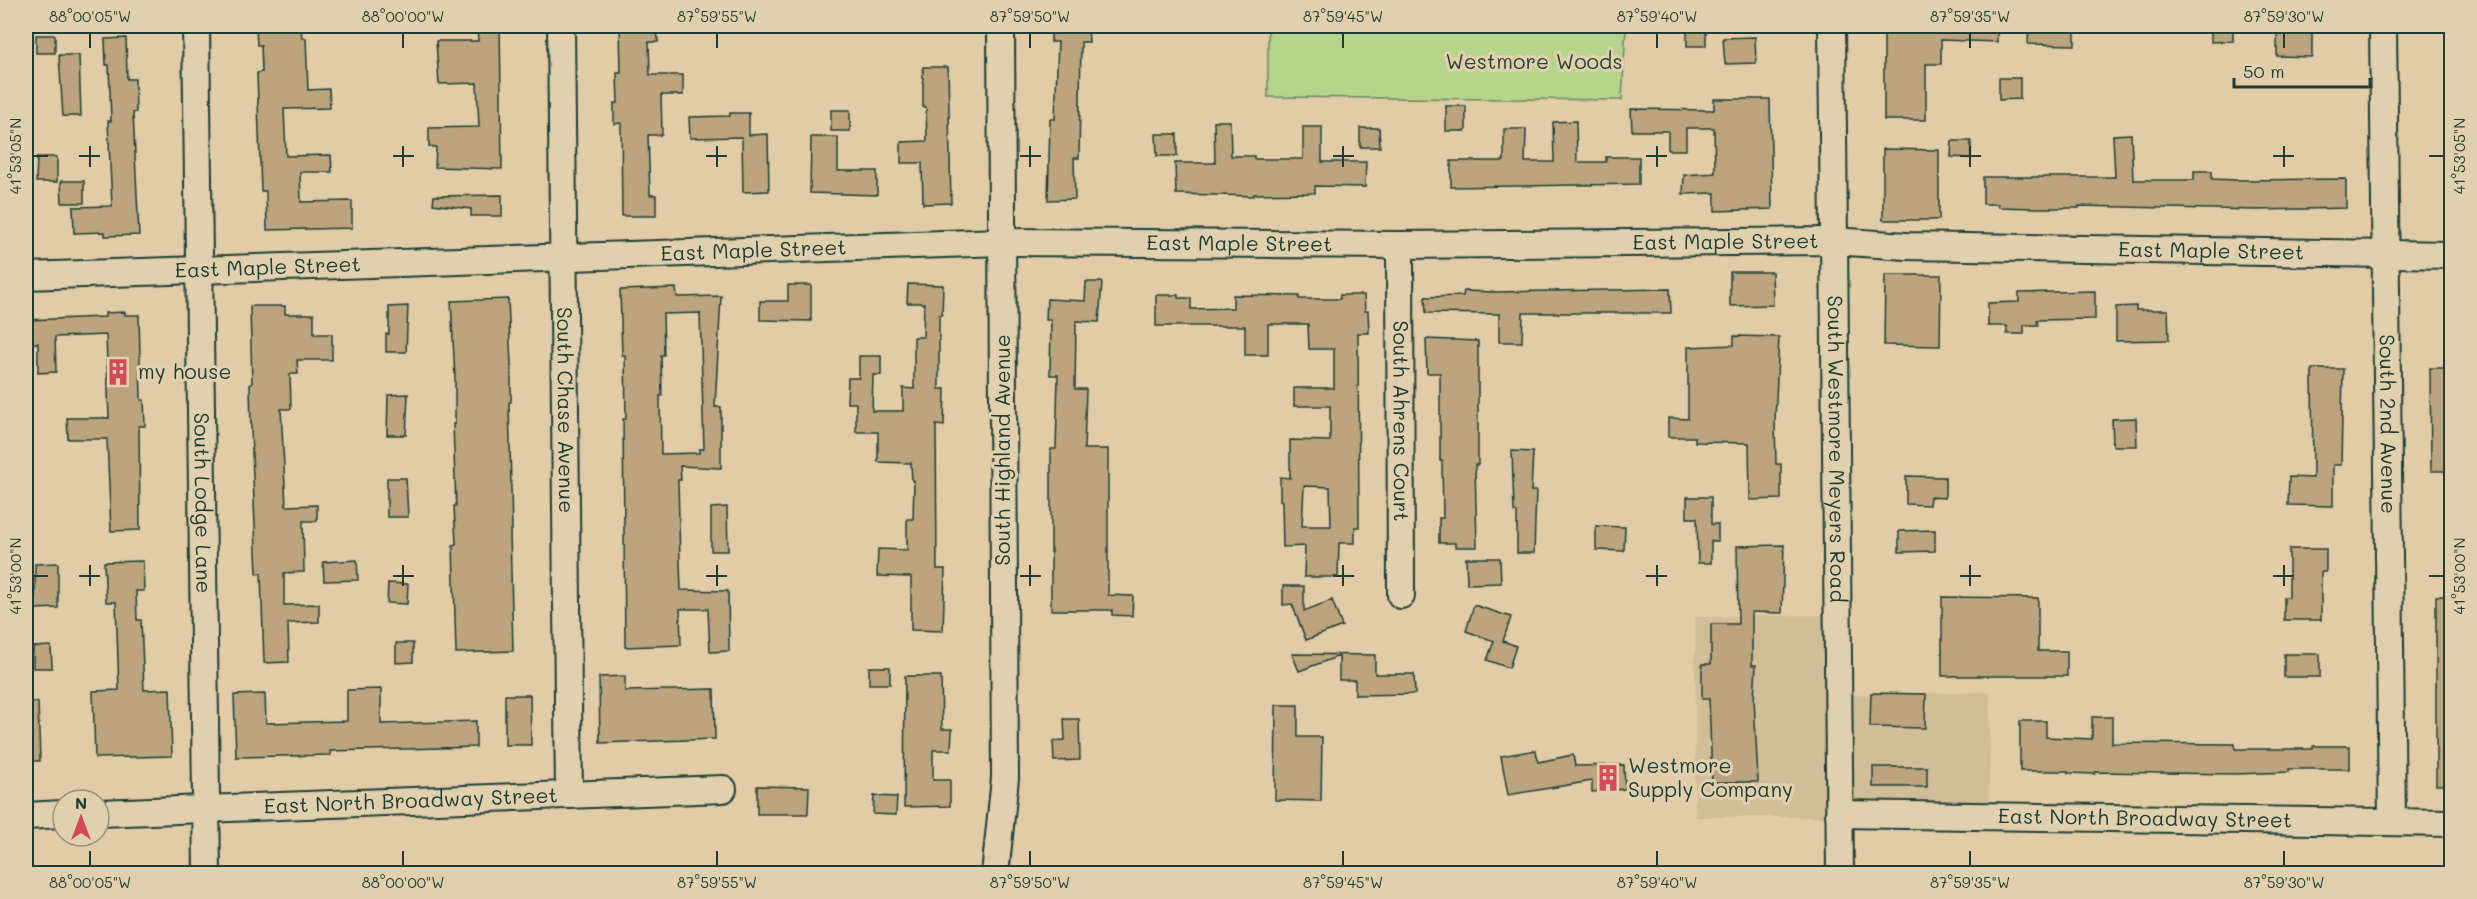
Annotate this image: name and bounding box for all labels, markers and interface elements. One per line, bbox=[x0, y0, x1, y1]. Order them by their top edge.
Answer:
text: 88°00'05"W bbox=[49, 6, 131, 26]
text: 88°00'00"W bbox=[362, 6, 444, 26]
text: 87°59'55"W bbox=[677, 6, 757, 26]
text: 87°59'50"W bbox=[990, 6, 1070, 26]
text: 87°59'45"W bbox=[1303, 6, 1383, 26]
text: 87°59'40"W bbox=[1617, 6, 1697, 26]
text: 87°59'35"W bbox=[1930, 6, 2010, 26]
text: 87°59'30"W bbox=[2244, 6, 2324, 26]
park label: Westmore Woods bbox=[1445, 47, 1623, 74]
scale bar bbox=[2234, 51, 2370, 89]
text: 50 m bbox=[2243, 59, 2285, 83]
text: 41°53'05"N bbox=[5, 118, 25, 194]
text: 41°53'05"N bbox=[2449, 118, 2469, 194]
street label: East Maple Street bbox=[1632, 226, 1819, 255]
street label: East Maple Street bbox=[1146, 228, 1333, 256]
street label: East Maple Street bbox=[660, 232, 847, 266]
street label: East Maple Street bbox=[2118, 234, 2304, 265]
street label: East Maple Street bbox=[174, 249, 361, 283]
street label: South Westmore Meyers Road bbox=[1823, 295, 1852, 603]
street label: South Chase Avenue bbox=[552, 307, 581, 513]
street label: South Ahrens Court bbox=[1388, 320, 1416, 521]
street label: South Highland Avenue bbox=[988, 334, 1015, 566]
street label: South 2nd Avenue bbox=[2374, 334, 2404, 514]
building icon: my house bbox=[103, 357, 133, 387]
place label: my house bbox=[138, 357, 231, 384]
street label: South Lodge Lane bbox=[189, 412, 218, 594]
text: 41°53'00"N bbox=[5, 537, 25, 615]
text: 41°53'00"N bbox=[2449, 537, 2469, 615]
place label: Westmore Supply Company bbox=[1628, 751, 1793, 802]
building icon: Westmore Supply Company bbox=[1593, 763, 1623, 793]
street label: East North Broadway Street bbox=[263, 780, 558, 819]
north arrow bbox=[51, 788, 111, 848]
text: N bbox=[75, 792, 87, 813]
street label: East North Broadway Street bbox=[1998, 801, 2292, 833]
text: 88°00'05"W bbox=[49, 872, 131, 892]
text: 88°00'00"W bbox=[362, 872, 444, 892]
text: 87°59'55"W bbox=[677, 872, 757, 892]
text: 87°59'50"W bbox=[990, 872, 1070, 892]
text: 87°59'45"W bbox=[1303, 872, 1383, 892]
text: 87°59'40"W bbox=[1617, 872, 1697, 892]
text: 87°59'35"W bbox=[1930, 872, 2010, 892]
text: 87°59'30"W bbox=[2244, 872, 2324, 892]

